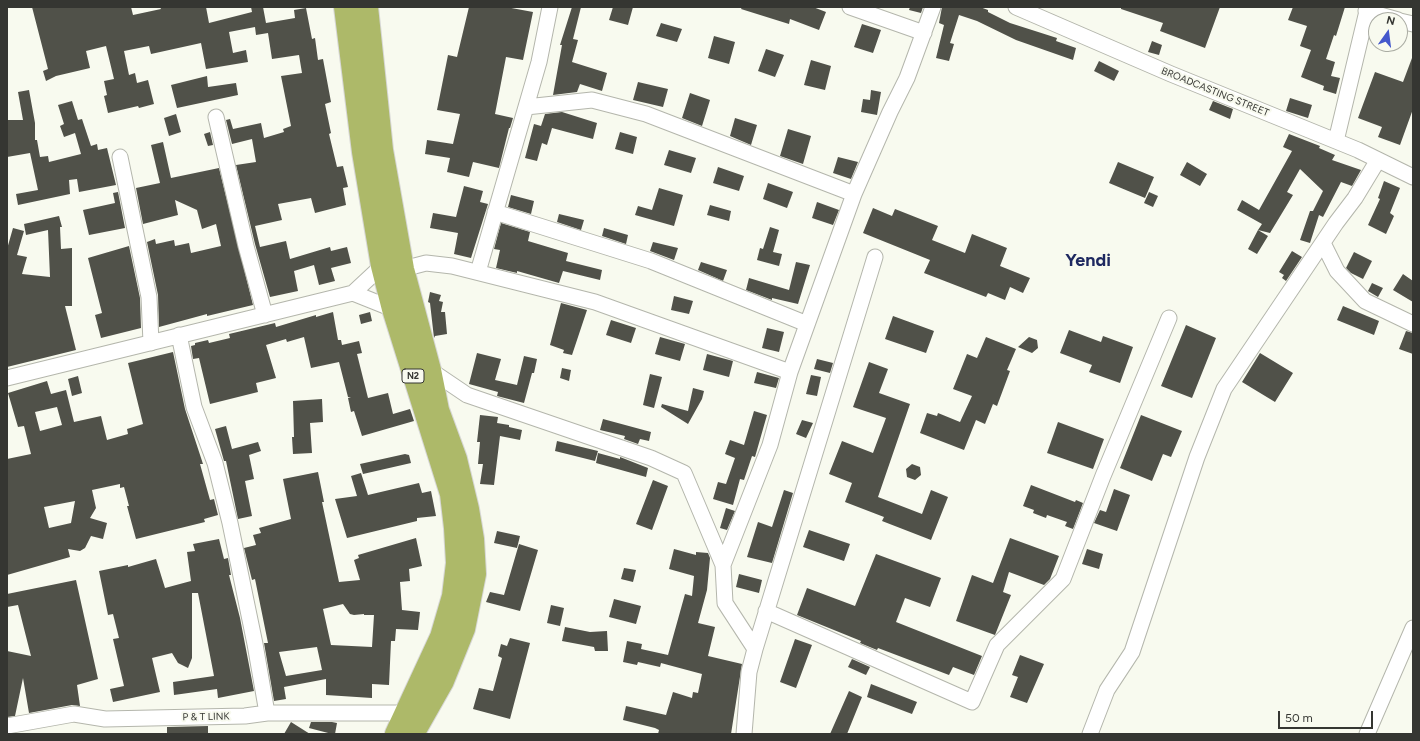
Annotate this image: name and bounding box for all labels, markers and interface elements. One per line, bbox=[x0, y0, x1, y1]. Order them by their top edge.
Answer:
north arrow bbox=[1368, 12, 1408, 52]
text: N bbox=[1385, 14, 1396, 28]
street label: BROADCASTING STREET bbox=[1159, 65, 1271, 119]
district label: Yendi bbox=[1065, 250, 1111, 272]
road number: N2 bbox=[402, 369, 424, 383]
scale bar bbox=[1280, 703, 1375, 729]
street label: P & T LINK bbox=[182, 711, 230, 723]
text: 50 m bbox=[1285, 711, 1313, 725]

